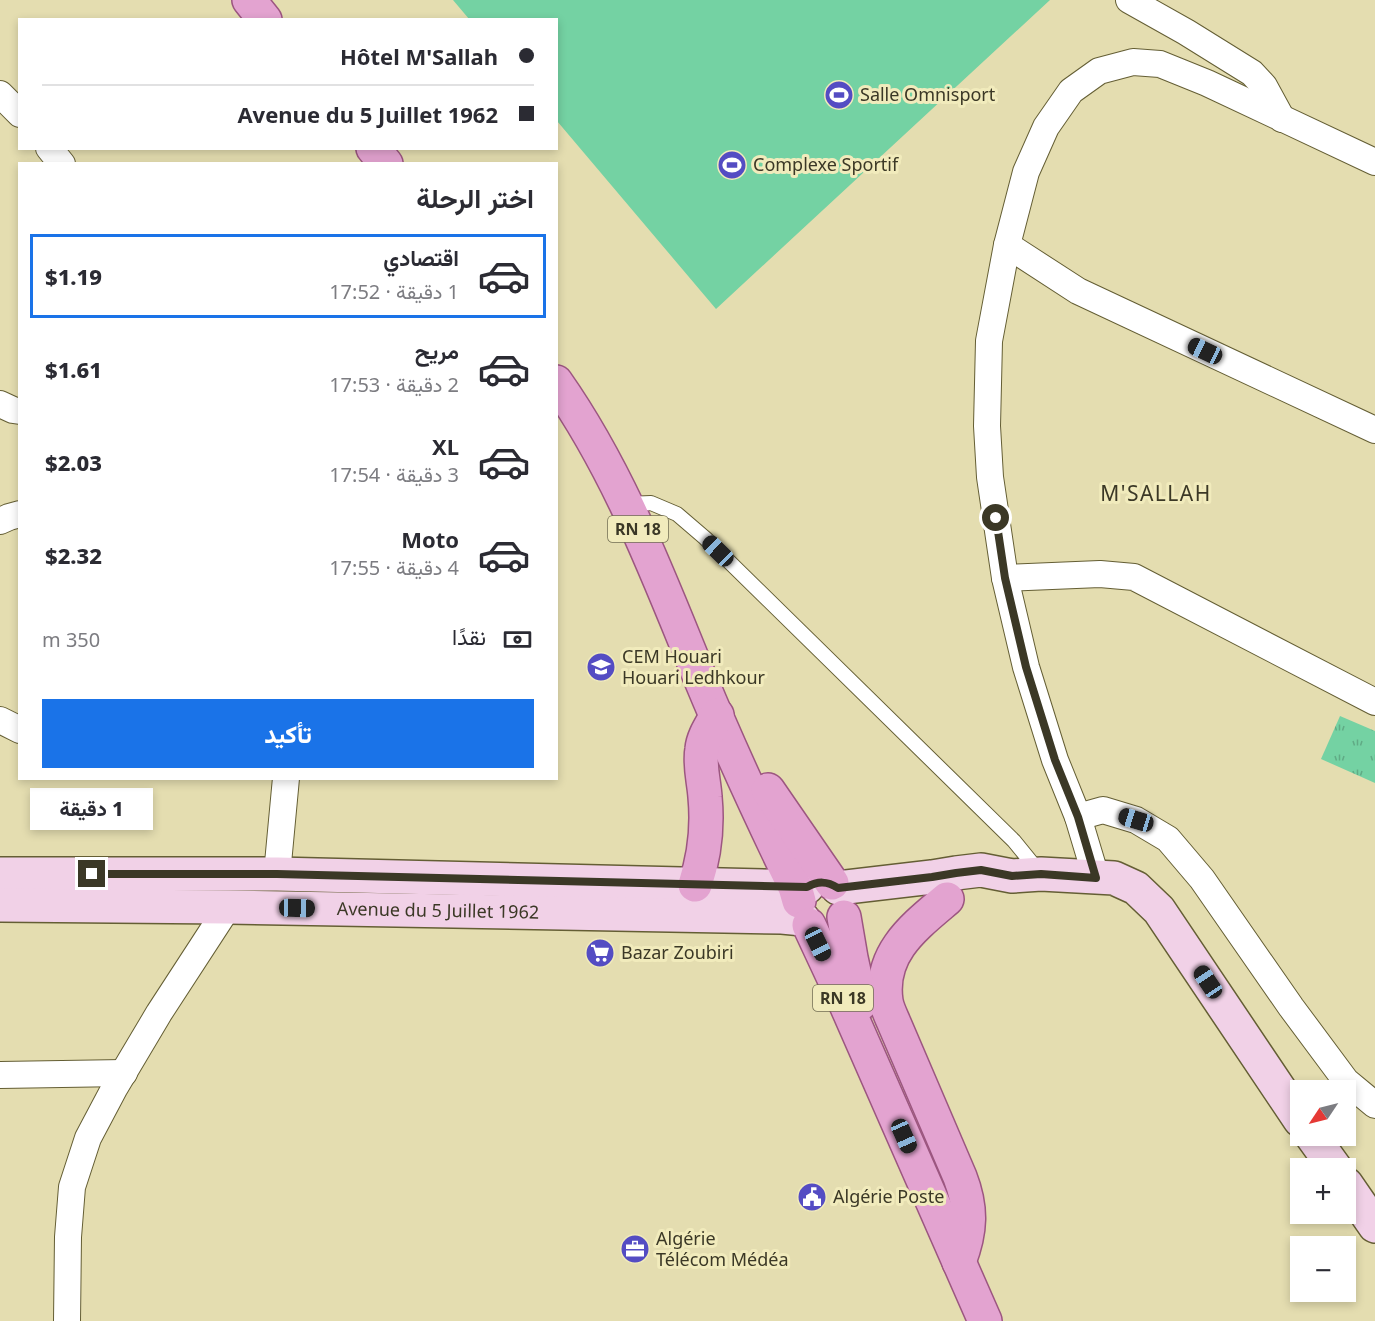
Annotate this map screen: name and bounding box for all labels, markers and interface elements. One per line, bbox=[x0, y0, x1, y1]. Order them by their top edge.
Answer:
text: Hôtel M'Sallah bbox=[340, 41, 498, 71]
sports icon: Salle Omnisport bbox=[823, 79, 855, 111]
place label: Salle Omnisport bbox=[860, 82, 996, 106]
text: Avenue du 5 Juillet 1962 bbox=[237, 99, 498, 129]
sports icon: Complexe Sportif bbox=[716, 149, 748, 181]
place label: Complexe Sportif bbox=[753, 152, 899, 176]
text: اختر الرحلة bbox=[416, 179, 534, 216]
text: اقتصادي bbox=[383, 242, 459, 272]
icon: car bbox=[477, 249, 531, 303]
text: $1.19 bbox=[45, 261, 102, 291]
text: 1 دقيقة · 17:52 bbox=[329, 278, 459, 305]
text: مريح bbox=[415, 335, 459, 365]
car bbox=[1185, 335, 1225, 367]
icon: car bbox=[477, 342, 531, 396]
text: $1.61 bbox=[45, 354, 102, 384]
text: 2 دقيقة · 17:53 bbox=[329, 371, 459, 398]
text: XL bbox=[432, 431, 459, 461]
icon: car bbox=[477, 435, 531, 489]
text: $2.03 bbox=[45, 447, 102, 477]
text: 3 دقيقة · 17:54 bbox=[329, 461, 459, 488]
district label: M'SALLAH bbox=[1100, 479, 1212, 507]
route start bbox=[982, 504, 1009, 531]
road number: RN 18 bbox=[608, 516, 668, 542]
text: Moto bbox=[401, 524, 459, 554]
icon: car bbox=[477, 528, 531, 582]
car bbox=[699, 532, 737, 570]
text: $2.32 bbox=[45, 540, 102, 570]
text: 4 دقيقة · 17:55 bbox=[329, 554, 459, 581]
text: نقدًا bbox=[452, 621, 486, 651]
icon: cash bbox=[501, 623, 534, 656]
text: 350 m bbox=[42, 626, 100, 653]
place label: CEM Houari Houari Ledhkour bbox=[622, 644, 766, 689]
school or university icon: CEM Houari Houari Ledhkour bbox=[585, 651, 617, 683]
button: تأكيد bbox=[42, 699, 534, 768]
callout: 1 دقيقة bbox=[31, 787, 154, 829]
text: 1 دقيقة bbox=[59, 795, 124, 822]
car bbox=[1116, 806, 1156, 834]
route end bbox=[78, 860, 105, 887]
street label: Avenue du 5 Juillet 1962 bbox=[337, 896, 539, 924]
car bbox=[279, 899, 315, 917]
car bbox=[802, 924, 834, 964]
supermarket icon: Bazar Zoubiri bbox=[584, 937, 616, 969]
place label: Bazar Zoubiri bbox=[621, 940, 734, 964]
car bbox=[1190, 962, 1226, 1002]
road number: RN 18 bbox=[813, 985, 873, 1011]
north arrow bbox=[1290, 1080, 1356, 1146]
map controls bbox=[1290, 1080, 1356, 1302]
car bbox=[888, 1116, 920, 1156]
button: + bbox=[1290, 1158, 1356, 1224]
public building icon: Algérie Poste bbox=[796, 1181, 828, 1213]
place label: Algérie Poste bbox=[833, 1184, 944, 1208]
place label: Algérie Télécom Médéa bbox=[656, 1226, 789, 1271]
office icon: Algérie Télécom Médéa bbox=[619, 1233, 651, 1265]
button: − bbox=[1290, 1236, 1356, 1302]

